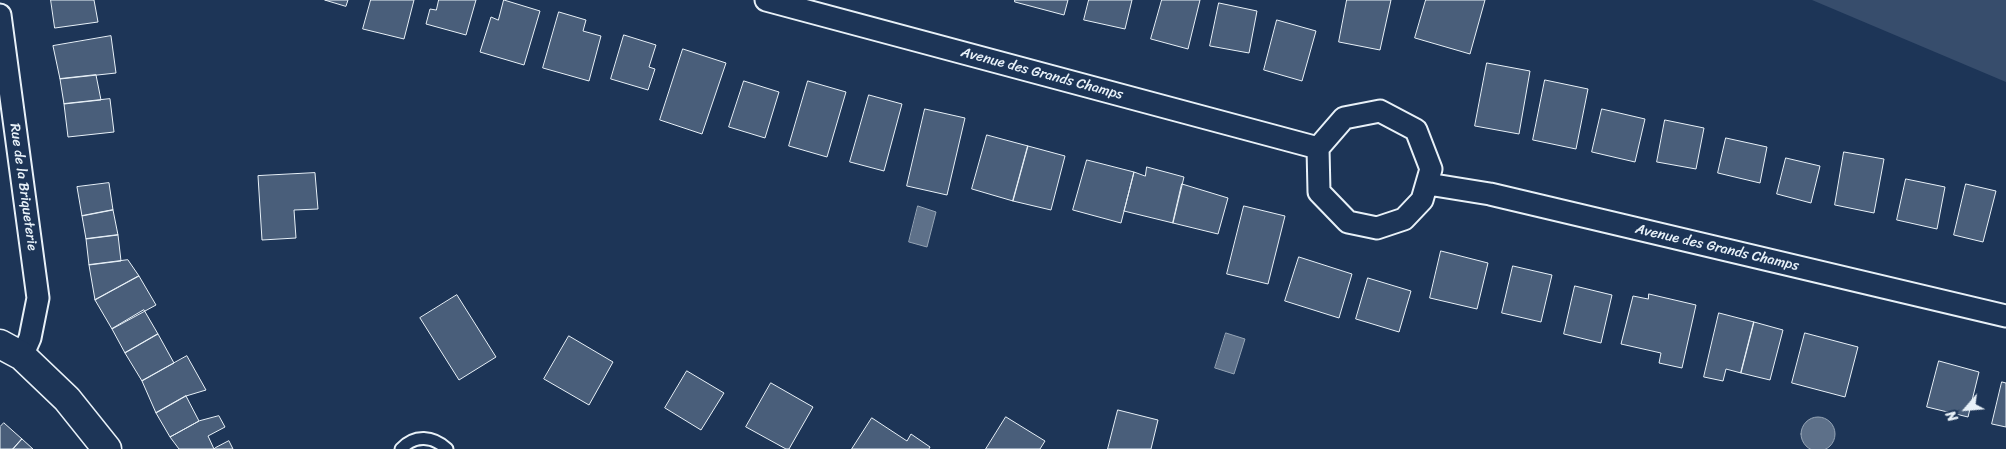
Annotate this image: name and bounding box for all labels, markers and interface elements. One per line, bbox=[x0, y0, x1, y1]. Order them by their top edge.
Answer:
street label: Avenue des Grands Champs bbox=[959, 44, 1125, 104]
street label: Rue de la Briqueterie bbox=[6, 122, 40, 252]
street label: Avenue des Grands Champs bbox=[1634, 221, 1800, 275]
north arrow bbox=[1941, 384, 1991, 434]
text: N bbox=[1939, 406, 1966, 426]

